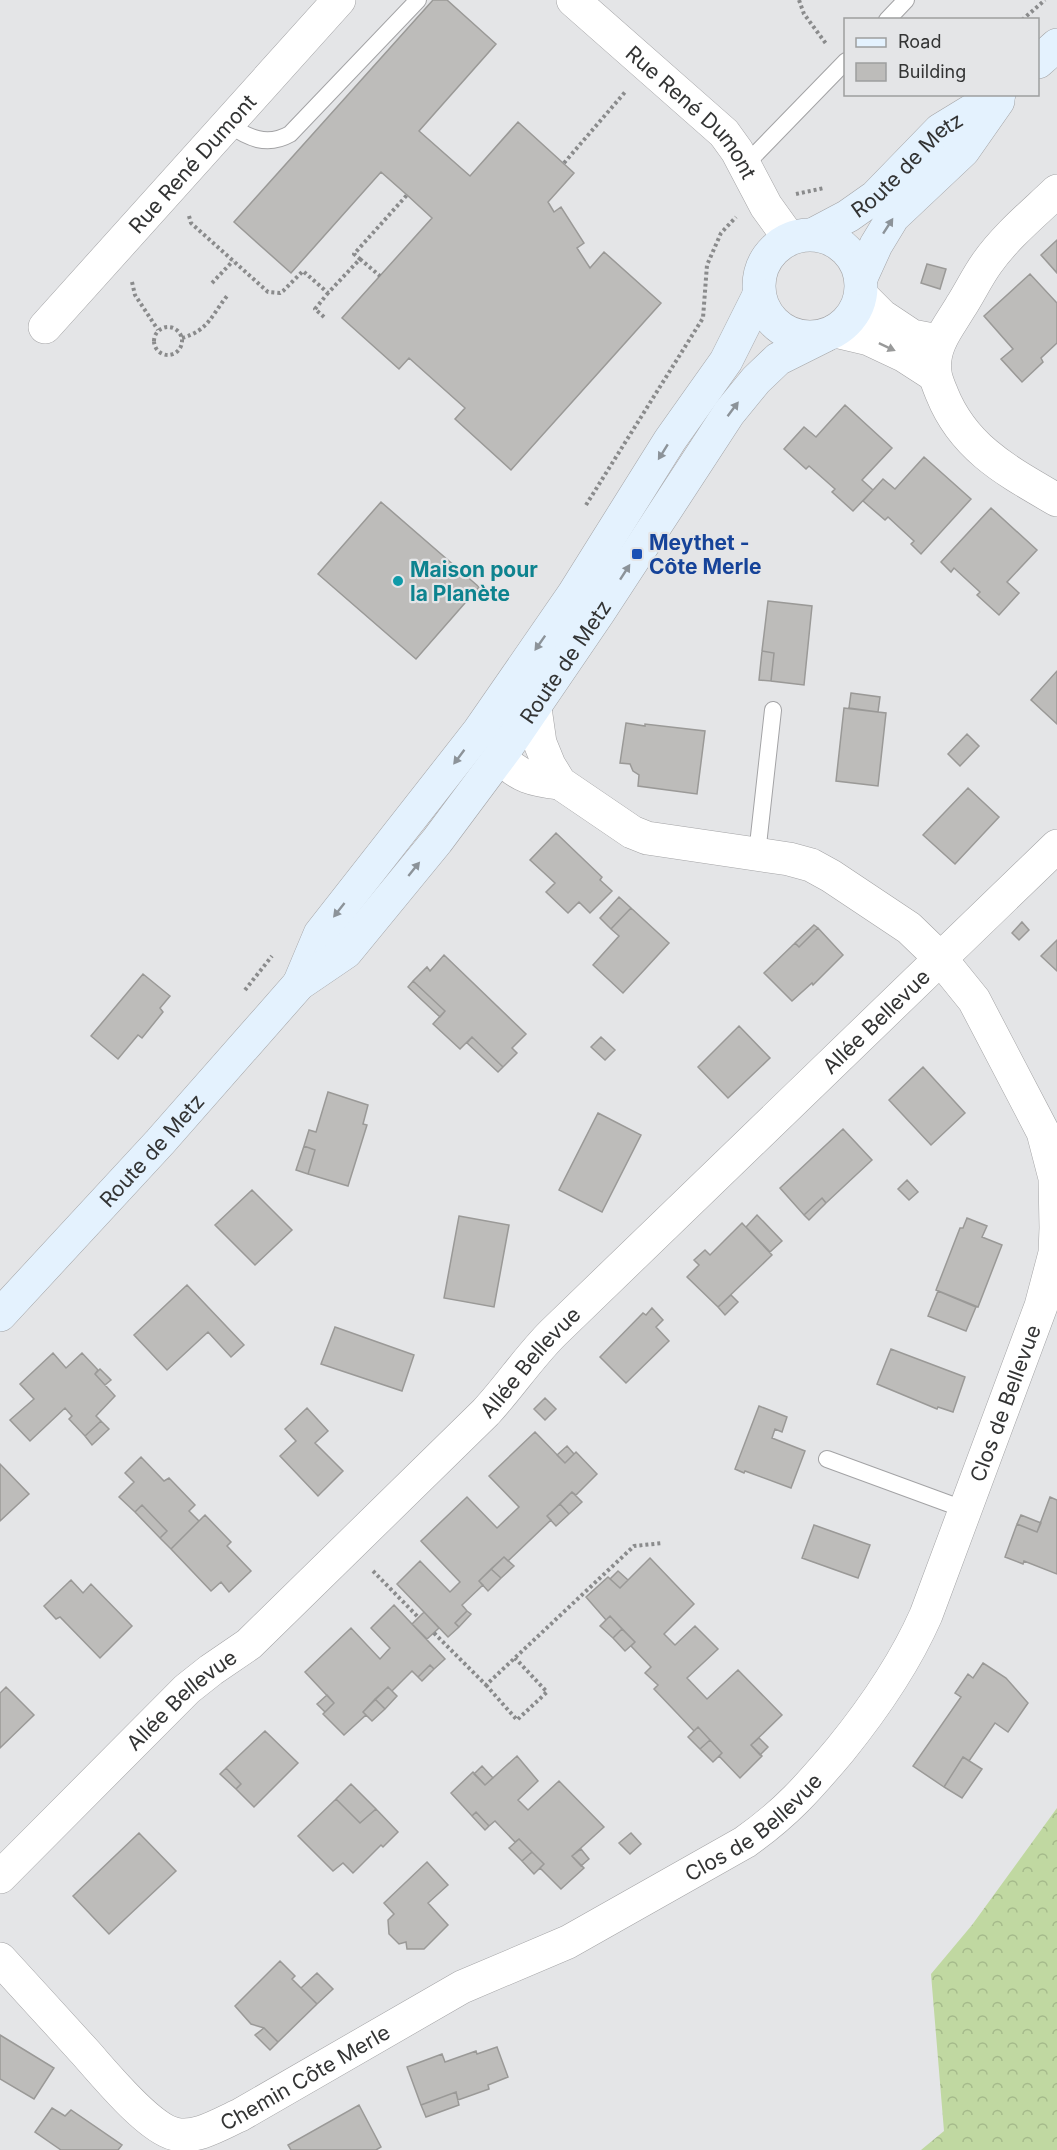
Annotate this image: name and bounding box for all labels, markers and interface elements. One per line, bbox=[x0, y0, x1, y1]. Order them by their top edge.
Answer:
legend bbox=[844, 18, 1039, 96]
text: Road bbox=[898, 31, 941, 52]
street label: Rue René Dumont bbox=[621, 40, 762, 183]
text: Building bbox=[898, 61, 966, 82]
street label: Rue René Dumont bbox=[123, 89, 261, 238]
street label: Route de Metz bbox=[846, 107, 967, 222]
one-way arrow bbox=[882, 218, 893, 234]
one-way arrow bbox=[878, 342, 895, 351]
one-way arrow bbox=[727, 401, 739, 417]
one-way arrow bbox=[657, 444, 668, 460]
place label: Meythet - Côte Merle bbox=[649, 530, 762, 579]
marker: Meythet - Côte Merle bbox=[630, 547, 644, 561]
place label: Maison pour la Planète bbox=[410, 557, 538, 606]
one-way arrow bbox=[620, 563, 631, 580]
marker: Maison pour la Planète bbox=[391, 574, 405, 588]
street label: Route de Metz bbox=[514, 595, 616, 728]
one-way arrow bbox=[534, 634, 546, 650]
one-way arrow bbox=[454, 749, 466, 764]
one-way arrow bbox=[407, 861, 420, 877]
one-way arrow bbox=[334, 903, 346, 918]
street label: Allée Bellevue bbox=[817, 964, 935, 1079]
street label: Route de Metz bbox=[94, 1089, 209, 1212]
street label: Allée Bellevue bbox=[475, 1301, 585, 1423]
street label: Clos de Bellevue bbox=[964, 1321, 1045, 1485]
street label: Allée Bellevue bbox=[121, 1644, 241, 1755]
street label: Clos de Bellevue bbox=[680, 1768, 827, 1886]
street label: Chemin Côte Merle bbox=[216, 2019, 394, 2135]

